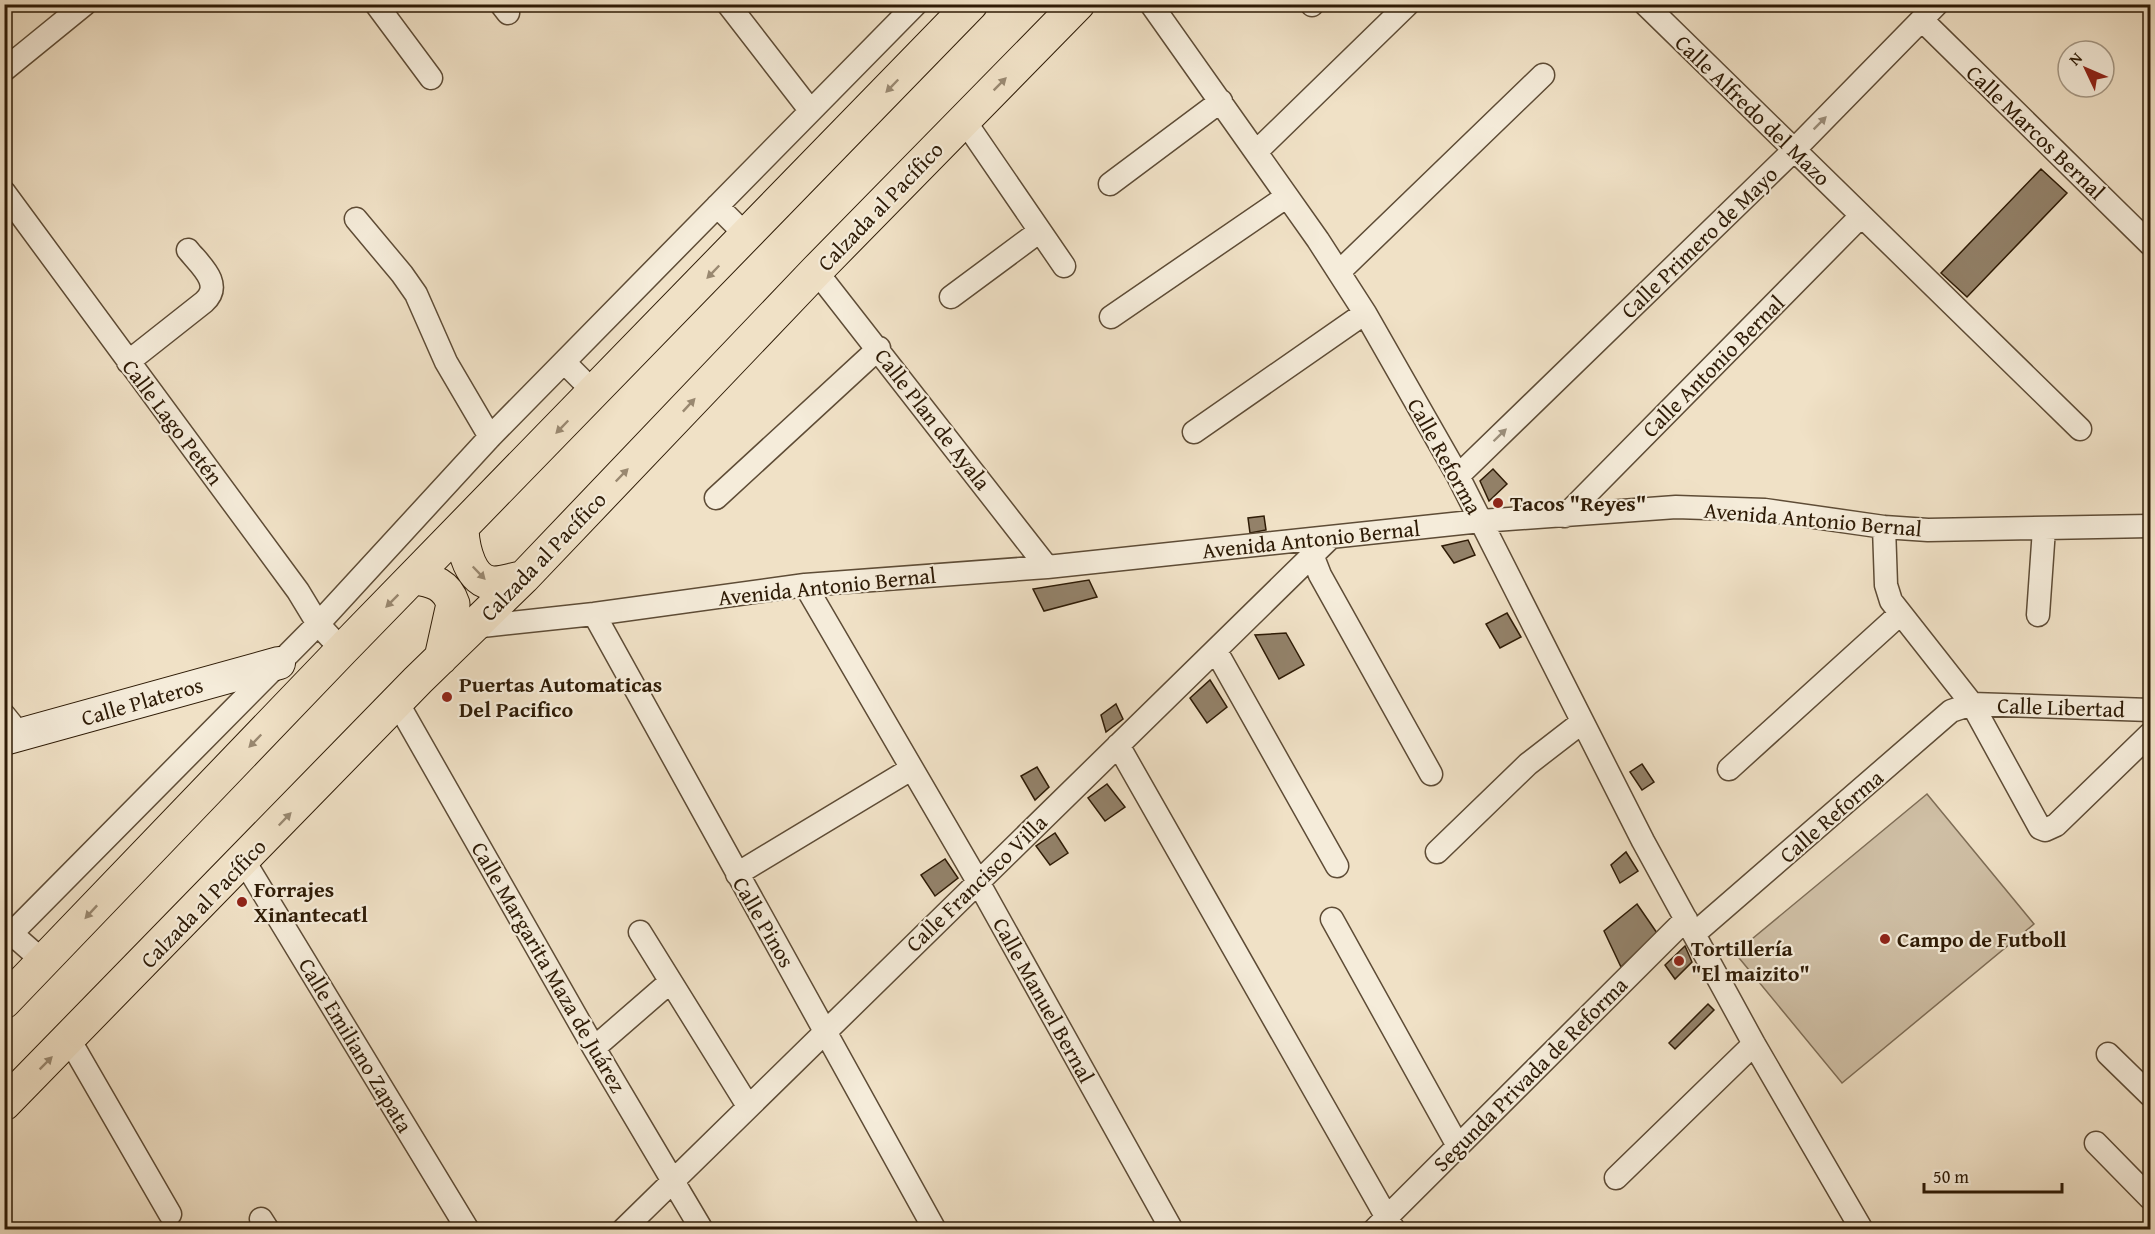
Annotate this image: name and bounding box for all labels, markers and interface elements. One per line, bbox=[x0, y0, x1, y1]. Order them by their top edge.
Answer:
street label: Calle Alfredo del Mazo bbox=[1668, 27, 1838, 193]
north arrow bbox=[2056, 39, 2116, 99]
text: N bbox=[2063, 46, 2088, 71]
street label: Calle Marcos Bernal bbox=[1959, 57, 2113, 207]
one-way arrow bbox=[992, 77, 1006, 91]
one-way arrow bbox=[885, 78, 899, 92]
one-way arrow bbox=[1813, 117, 1827, 131]
street label: Calzada al Pacífico bbox=[810, 134, 950, 278]
street label: Calle Primero de Mayo bbox=[1613, 159, 1785, 325]
one-way arrow bbox=[706, 264, 720, 278]
street label: Calle Antonio Bernal bbox=[1635, 288, 1791, 444]
street label: Calle Plan de Ayala bbox=[867, 341, 999, 497]
street label: Calle Lago Petén bbox=[115, 352, 231, 492]
street label: Calle Reforma bbox=[1400, 392, 1490, 521]
one-way arrow bbox=[682, 398, 696, 413]
one-way arrow bbox=[555, 419, 569, 434]
one-way arrow bbox=[1492, 428, 1507, 442]
one-way arrow bbox=[614, 469, 628, 483]
street label: Calzada al Pacífico bbox=[473, 484, 613, 628]
place label: Tacos "Reyes" bbox=[1510, 487, 1646, 519]
street label: Avenida Antonio Bernal bbox=[1703, 494, 1923, 544]
marker: Tacos "Reyes" bbox=[1491, 496, 1505, 510]
street label: Avenida Antonio Bernal bbox=[1201, 512, 1421, 566]
street label: Avenida Antonio Bernal bbox=[717, 559, 937, 613]
one-way arrow bbox=[471, 566, 485, 580]
one-way arrow bbox=[385, 594, 399, 608]
street label: Calle Plateros bbox=[77, 668, 207, 734]
place label: Puertas Automaticas Del Pacifico bbox=[459, 668, 662, 725]
street label: Calle Libertad bbox=[1997, 689, 2125, 725]
marker: Puertas Automaticas Del Pacifico bbox=[440, 690, 454, 704]
one-way arrow bbox=[249, 733, 263, 747]
street label: Calle Reforma bbox=[1772, 761, 1890, 870]
street label: Calle Francisco Villa bbox=[898, 806, 1054, 959]
one-way arrow bbox=[278, 811, 292, 826]
street label: Calzada al Pacífico bbox=[133, 831, 273, 975]
street label: Calle Margarita Maza de Juárez bbox=[464, 836, 634, 1099]
street label: Calle Pinos bbox=[725, 871, 803, 973]
place label: Forrajes Xinantecatl bbox=[254, 873, 368, 930]
marker: Forrajes Xinantecatl bbox=[235, 895, 249, 909]
one-way arrow bbox=[85, 905, 99, 919]
street label: Calle Manuel Bernal bbox=[985, 911, 1103, 1089]
place label: Campo de Futboll bbox=[1897, 923, 2067, 955]
place label: Tortillería "El maizito" bbox=[1691, 932, 1810, 989]
marker: Campo de Futboll bbox=[1878, 932, 1892, 946]
street label: Calle Emiliano Zapata bbox=[291, 952, 421, 1139]
marker: Tortillería "El maizito" bbox=[1672, 954, 1686, 968]
street label: Segunda Privada de Reforma bbox=[1425, 969, 1635, 1179]
one-way arrow bbox=[38, 1056, 52, 1070]
scale bar bbox=[1924, 1156, 2062, 1194]
text: 50 m bbox=[1933, 1163, 1969, 1190]

